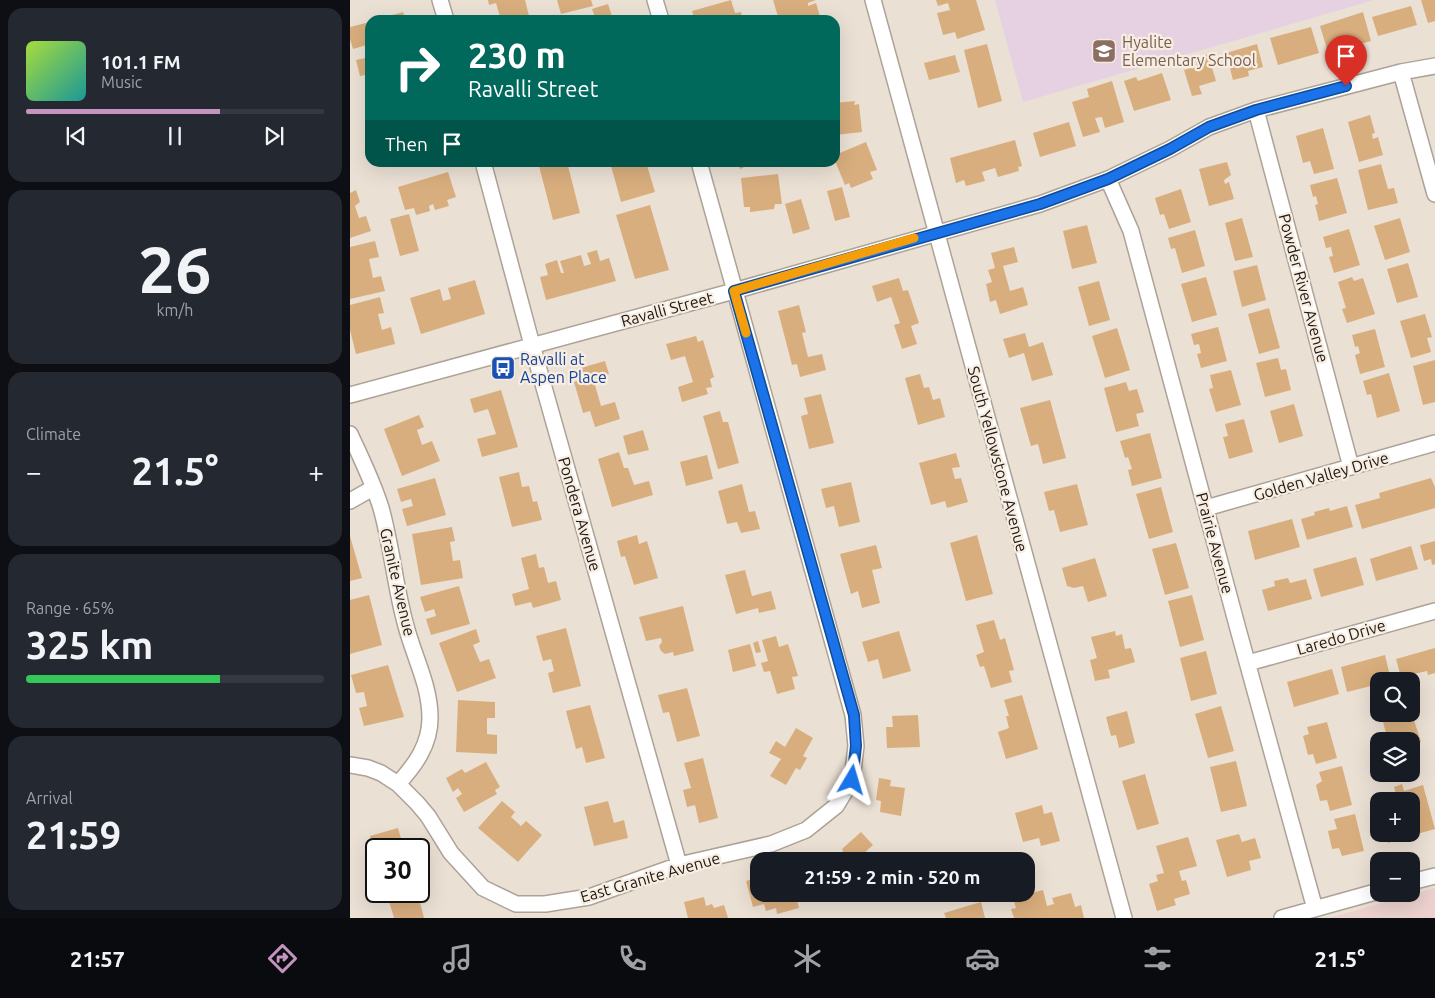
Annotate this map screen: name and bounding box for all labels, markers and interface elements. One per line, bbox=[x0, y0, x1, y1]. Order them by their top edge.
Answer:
place label: Hyalite Elementary School bbox=[1122, 33, 1256, 69]
icon: right bbox=[385, 35, 450, 100]
text: 230 m bbox=[468, 35, 566, 75]
pin bbox=[1325, 35, 1367, 86]
school or university icon: Hyalite Elementary School bbox=[1091, 38, 1117, 64]
icon: arrive bbox=[1332, 42, 1360, 70]
text: 101.1 FM bbox=[101, 51, 181, 73]
text: Music bbox=[101, 73, 142, 91]
text: Ravalli Street bbox=[468, 76, 598, 101]
icon: previous bbox=[62, 122, 90, 150]
icon: pause bbox=[161, 122, 189, 150]
icon: next bbox=[260, 122, 288, 150]
icon: arrive bbox=[438, 130, 466, 158]
text: Then bbox=[385, 133, 428, 155]
street label: Powder River Avenue bbox=[1275, 212, 1333, 364]
text: 26 bbox=[138, 232, 212, 305]
street label: Ravalli Street bbox=[619, 288, 716, 330]
text: km/h bbox=[157, 301, 193, 319]
place label: Ravalli at Aspen Place bbox=[520, 350, 607, 386]
bus stop icon: Ravalli at Aspen Place bbox=[490, 355, 516, 381]
street label: South Yellowstone Avenue bbox=[965, 364, 1031, 554]
text: Climate bbox=[26, 425, 81, 443]
street label: Golden Valley Drive bbox=[1251, 448, 1391, 504]
text: 21.5° bbox=[131, 450, 219, 492]
street label: Pondera Avenue bbox=[555, 455, 605, 573]
text: − bbox=[26, 456, 42, 487]
text: + bbox=[308, 456, 324, 487]
street label: Prairie Avenue bbox=[1193, 490, 1237, 596]
street label: Granite Avenue bbox=[377, 526, 419, 638]
text: Range · 65% bbox=[26, 599, 114, 617]
street label: Laredo Drive bbox=[1295, 616, 1387, 658]
text: 325 km bbox=[26, 624, 153, 666]
map controls bbox=[1370, 672, 1420, 902]
button: search bbox=[1370, 672, 1420, 722]
button: layers bbox=[1370, 732, 1420, 782]
position arrow bbox=[825, 753, 877, 805]
text: Arrival bbox=[26, 789, 73, 807]
button: + bbox=[1370, 792, 1420, 842]
text: 21:59 bbox=[26, 814, 121, 856]
speed limit sign: 30 bbox=[365, 838, 430, 903]
street label: East Granite Avenue bbox=[578, 848, 722, 906]
button: − bbox=[1370, 852, 1420, 902]
text: 21:59 · 2 min · 520 m bbox=[805, 866, 980, 888]
icon: directions bbox=[265, 941, 300, 976]
icon: music bbox=[440, 941, 475, 976]
icon: phone bbox=[615, 941, 650, 976]
icon: climate bbox=[790, 941, 825, 976]
icon: car bbox=[965, 941, 1000, 976]
icon: filters bbox=[1140, 941, 1175, 976]
text: 21:57 bbox=[70, 946, 125, 971]
text: 21.5° bbox=[1315, 946, 1365, 971]

